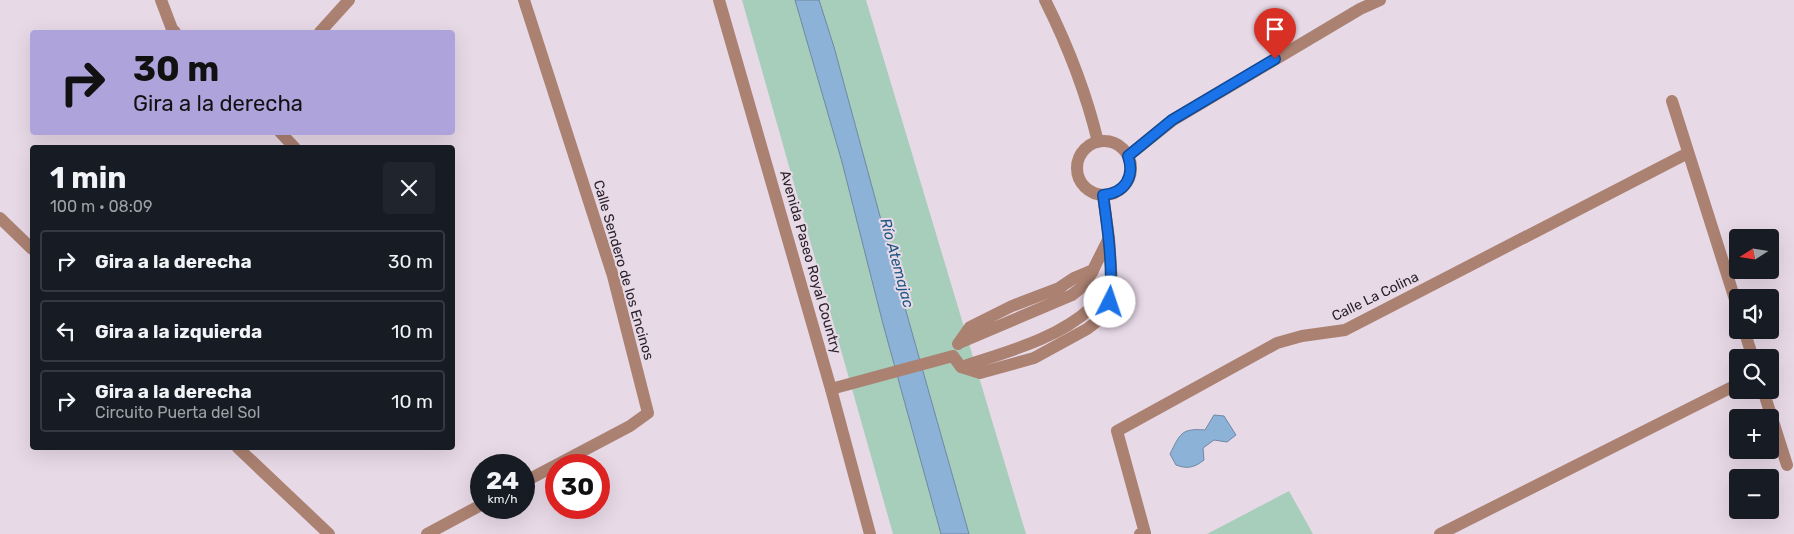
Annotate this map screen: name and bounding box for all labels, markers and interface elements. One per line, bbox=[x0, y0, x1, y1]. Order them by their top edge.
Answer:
pin bbox=[1254, 8, 1296, 59]
icon: arrive bbox=[1261, 15, 1289, 43]
text: 30 m bbox=[133, 48, 219, 90]
icon: right bbox=[50, 50, 115, 115]
text: Gira a la derecha bbox=[133, 90, 303, 117]
text: 1 min bbox=[50, 160, 127, 196]
button: close bbox=[383, 162, 435, 214]
street label: Avenida Paseo Royal Country bbox=[776, 168, 845, 356]
street label: Calle Sendero de los Encinos bbox=[590, 178, 657, 362]
text: 100 m · 08:09 bbox=[50, 197, 153, 216]
water label: Río Atemajac bbox=[876, 216, 918, 310]
north arrow bbox=[1729, 229, 1779, 279]
map controls bbox=[1729, 229, 1779, 519]
icon: right bbox=[52, 247, 80, 275]
text: Gira a la derecha bbox=[95, 250, 252, 273]
text: 30 m bbox=[388, 250, 433, 273]
street label: Calle La Colina bbox=[1329, 268, 1421, 325]
position arrow bbox=[1083, 275, 1135, 327]
button: sound bbox=[1729, 289, 1779, 339]
icon: left bbox=[52, 317, 80, 345]
text: Gira a la izquierda bbox=[95, 320, 262, 343]
text: 10 m bbox=[391, 320, 433, 343]
button: search bbox=[1729, 349, 1779, 399]
text: Gira a la derecha bbox=[95, 380, 252, 403]
icon: right bbox=[52, 387, 80, 415]
text: 10 m bbox=[391, 390, 433, 413]
text: Circuito Puerta del Sol bbox=[95, 403, 260, 422]
button: + bbox=[1729, 409, 1779, 459]
speed limit sign: 30 bbox=[545, 454, 610, 519]
text: 24 bbox=[486, 466, 519, 495]
button: − bbox=[1729, 469, 1779, 519]
text: km/h bbox=[488, 492, 517, 506]

